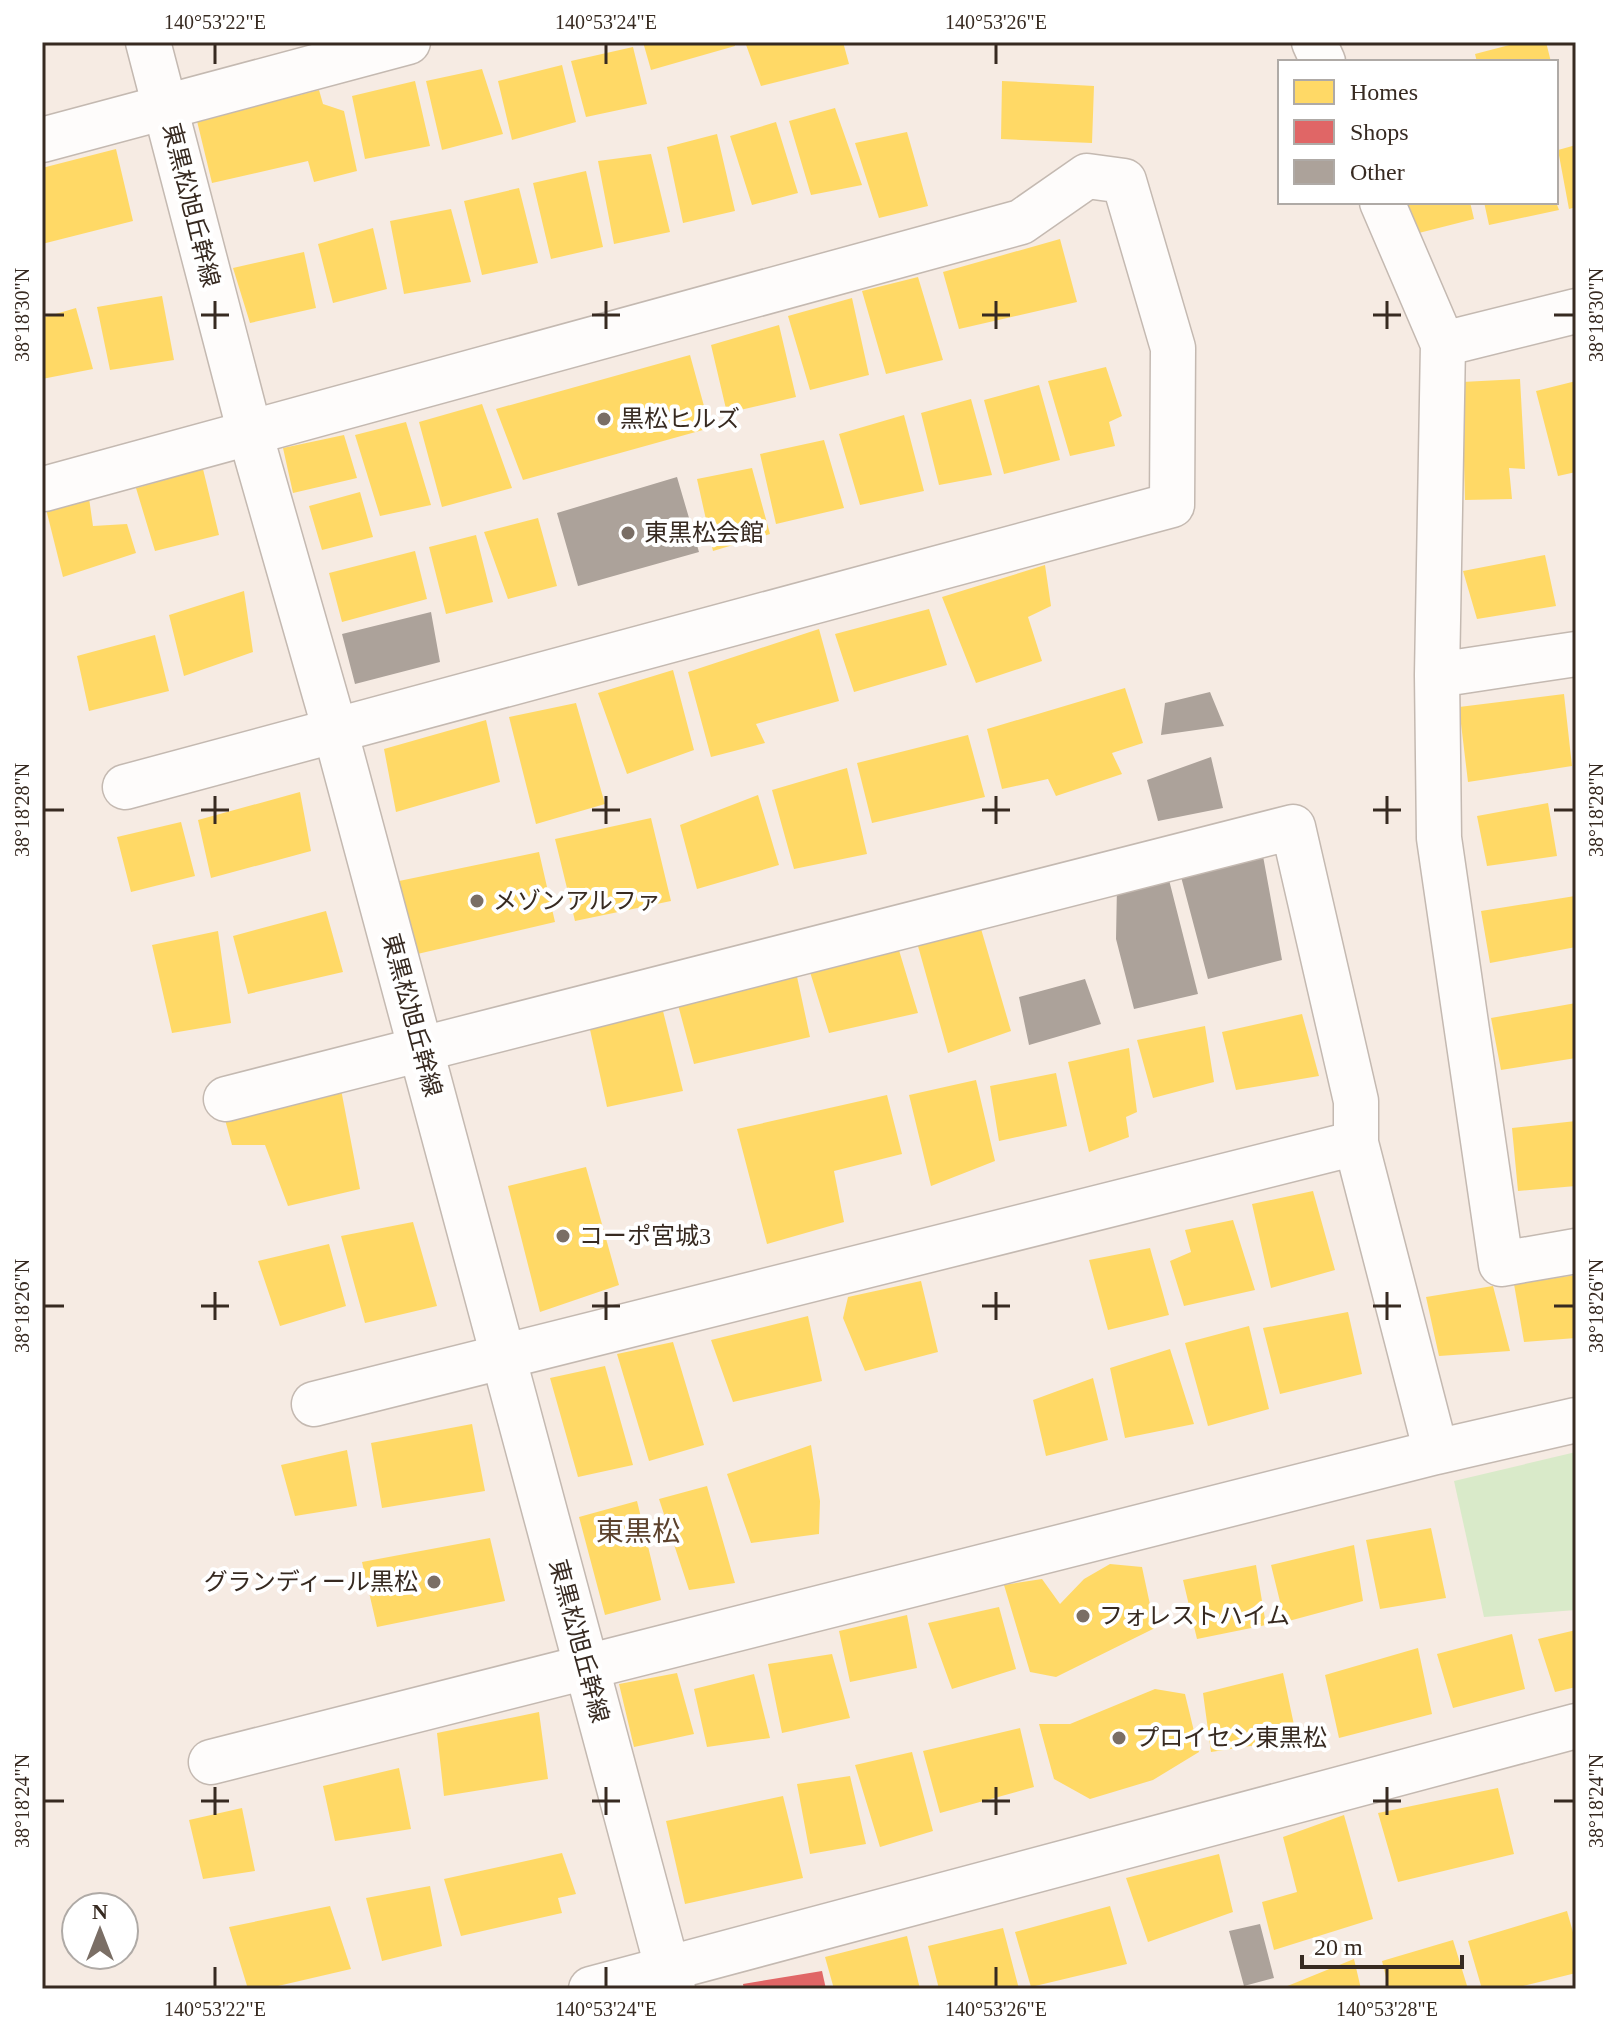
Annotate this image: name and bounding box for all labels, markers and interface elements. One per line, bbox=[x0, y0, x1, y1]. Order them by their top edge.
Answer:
text: 140°53'22"E bbox=[164, 11, 266, 33]
text: 140°53'24"E bbox=[555, 11, 657, 33]
text: 140°53'26"E bbox=[945, 11, 1047, 33]
legend bbox=[1278, 60, 1558, 204]
text: Homes bbox=[1350, 79, 1418, 105]
text: Shops bbox=[1350, 119, 1409, 145]
street label: 東黒松旭丘幹線 bbox=[158, 120, 224, 290]
text: Other bbox=[1350, 159, 1405, 185]
text: 38°18'30"N bbox=[11, 268, 33, 362]
text: 38°18'30"N bbox=[1585, 268, 1607, 362]
place label: 黒松ヒルズ bbox=[620, 406, 740, 432]
marker: 黒松ヒルズ bbox=[595, 410, 613, 428]
place label: 東黒松会館 bbox=[644, 520, 764, 546]
marker: 東黒松会館 bbox=[619, 524, 637, 542]
text: 38°18'28"N bbox=[11, 763, 33, 857]
text: 38°18'28"N bbox=[1585, 763, 1607, 857]
place label: メゾンアルファ bbox=[493, 888, 661, 914]
marker: メゾンアルファ bbox=[468, 892, 486, 910]
street label: 東黒松旭丘幹線 bbox=[378, 930, 446, 1100]
place label: コーポ宮城3 bbox=[579, 1223, 711, 1249]
marker: コーポ宮城3 bbox=[554, 1227, 572, 1245]
text: 38°18'26"N bbox=[11, 1259, 33, 1353]
text: 38°18'26"N bbox=[1585, 1259, 1607, 1353]
district label: 東黒松 bbox=[596, 1516, 680, 1547]
street label: 東黒松旭丘幹線 bbox=[545, 1556, 613, 1726]
place label: グランディール黒松 bbox=[204, 1569, 418, 1595]
marker: グランディール黒松 bbox=[425, 1573, 443, 1591]
place label: フォレストハイム bbox=[1099, 1603, 1290, 1629]
marker: フォレストハイム bbox=[1074, 1607, 1092, 1625]
place label: プロイセン東黒松 bbox=[1135, 1725, 1327, 1751]
marker: プロイセン東黒松 bbox=[1110, 1729, 1128, 1747]
text: 38°18'24"N bbox=[11, 1754, 33, 1848]
text: 38°18'24"N bbox=[1585, 1754, 1607, 1848]
north arrow bbox=[60, 1891, 140, 1971]
text: N bbox=[92, 1899, 108, 1924]
scale bar bbox=[1302, 1919, 1462, 1969]
text: 20 m bbox=[1314, 1934, 1363, 1960]
text: 140°53'22"E bbox=[164, 1998, 266, 2020]
text: 140°53'24"E bbox=[555, 1998, 657, 2020]
text: 140°53'26"E bbox=[945, 1998, 1047, 2020]
text: 140°53'28"E bbox=[1336, 1998, 1438, 2020]

